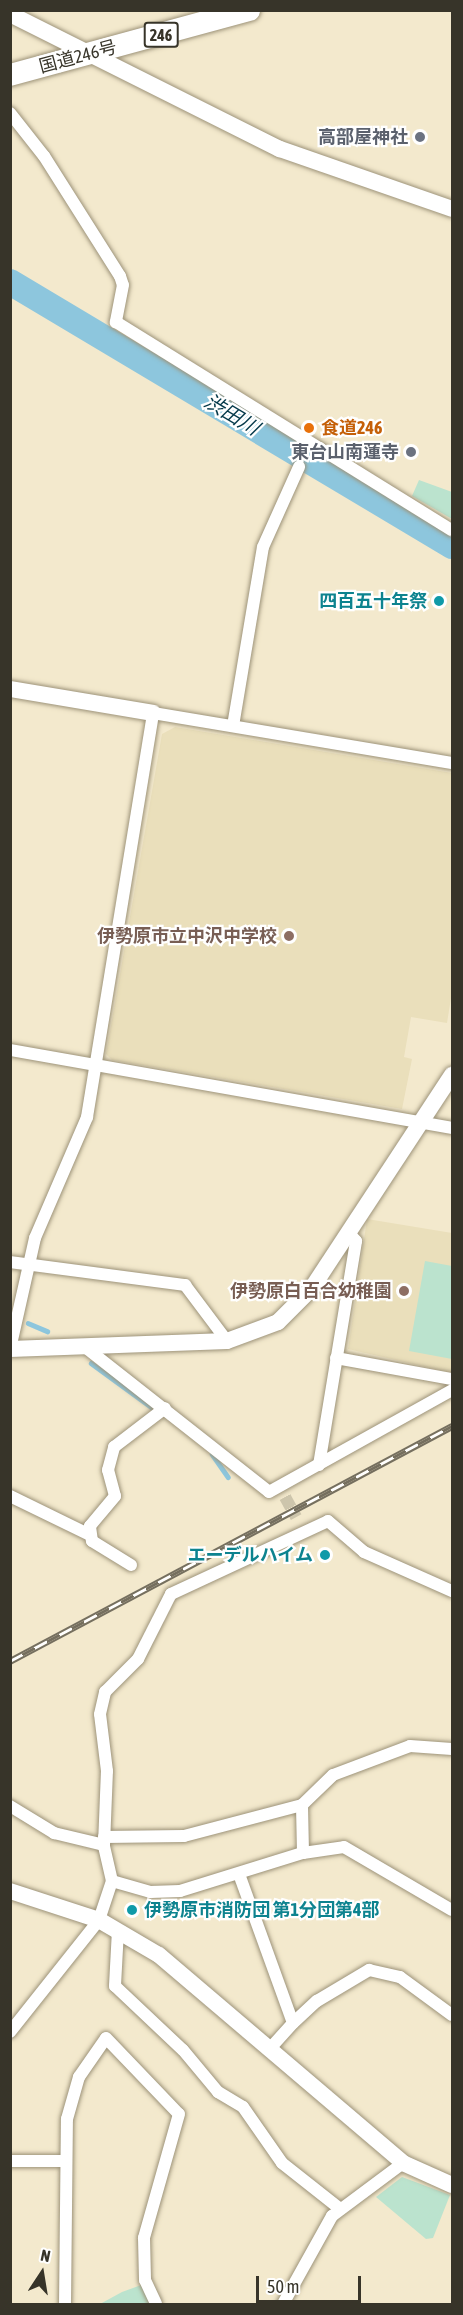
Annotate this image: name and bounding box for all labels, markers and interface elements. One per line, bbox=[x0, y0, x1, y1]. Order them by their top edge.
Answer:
road number: 246 bbox=[143, 22, 179, 48]
street label: 国道246号 bbox=[37, 36, 119, 78]
place label: 高部屋神社 bbox=[318, 126, 408, 148]
marker: 高部屋神社 bbox=[413, 130, 427, 144]
water label: 渋田川 bbox=[200, 388, 264, 440]
place label: 食道246 bbox=[321, 417, 382, 439]
marker: 食道246 bbox=[302, 421, 316, 435]
place label: 東台山南蓮寺 bbox=[291, 441, 399, 463]
marker: 東台山南蓮寺 bbox=[404, 445, 418, 459]
place label: 四百五十年祭 bbox=[319, 590, 427, 612]
marker: 四百五十年祭 bbox=[432, 594, 446, 608]
place label: 伊勢原市立中沢中学校 bbox=[97, 925, 277, 947]
marker: 伊勢原市立中沢中学校 bbox=[282, 929, 296, 943]
place label: 伊勢原白百合幼稚園 bbox=[230, 1280, 392, 1302]
marker: 伊勢原白百合幼稚園 bbox=[397, 1284, 411, 1298]
place label: エーデルハイム bbox=[187, 1544, 313, 1566]
marker: エーデルハイム bbox=[318, 1548, 332, 1562]
place label: 伊勢原市消防団 第1分団第4部 bbox=[144, 1899, 379, 1921]
marker: 伊勢原市消防団 第1分団第4部 bbox=[125, 1903, 139, 1917]
north arrow bbox=[12, 2243, 72, 2303]
text: N bbox=[39, 2246, 52, 2265]
scale bar bbox=[259, 2264, 364, 2302]
text: 50 m bbox=[267, 2276, 299, 2297]

